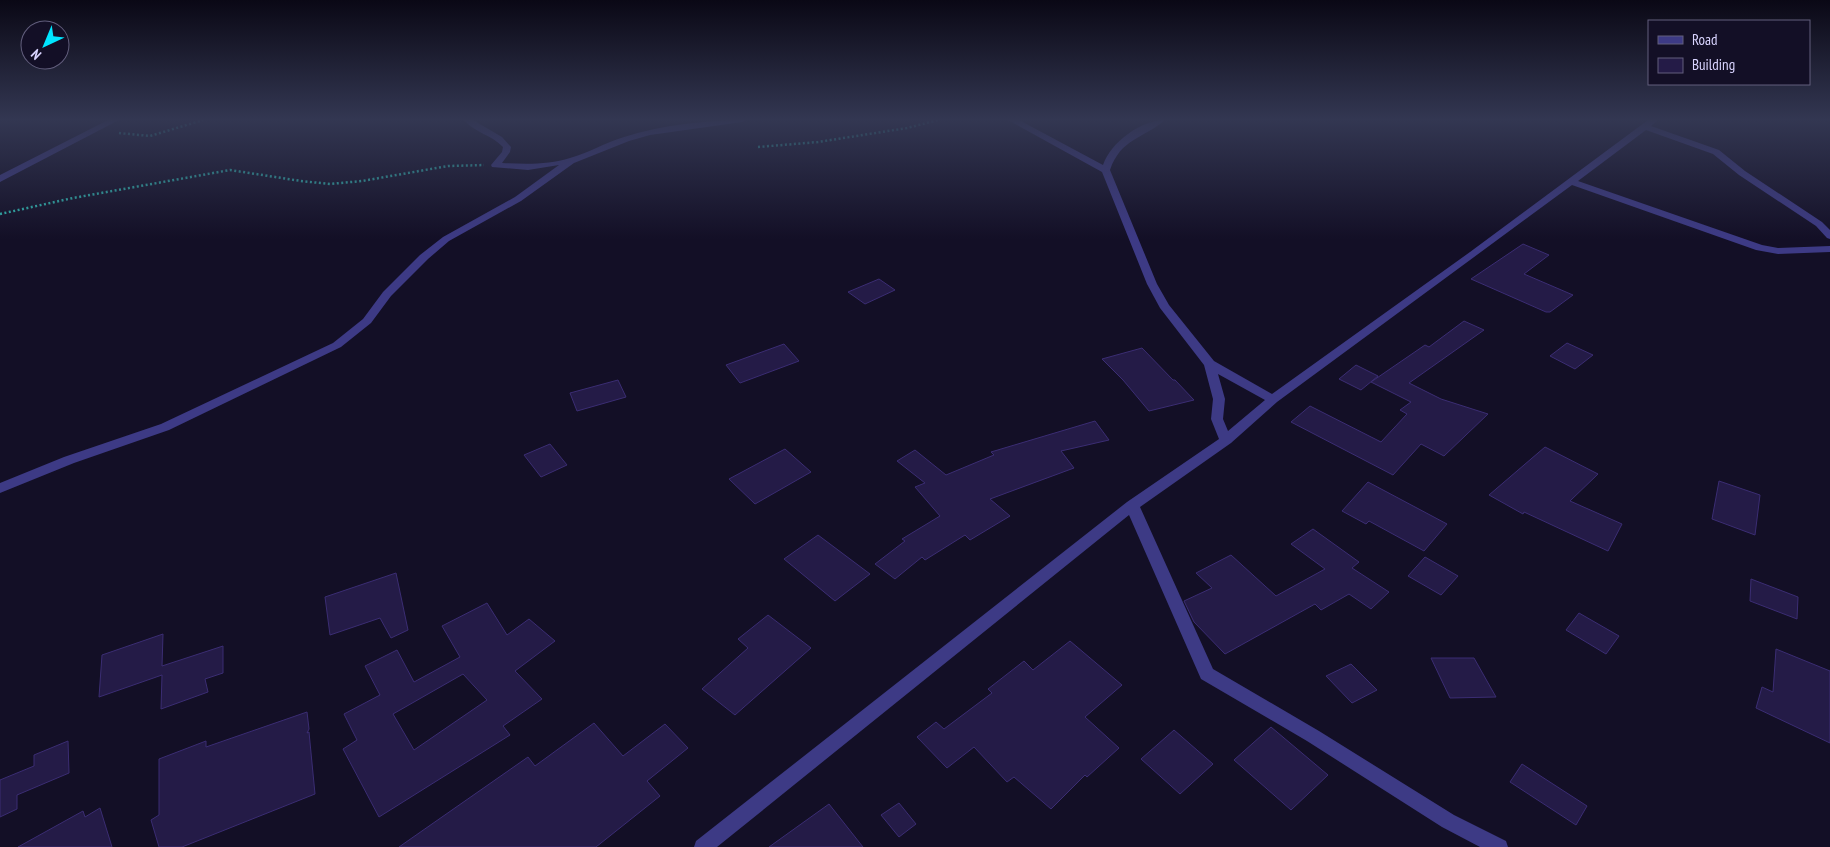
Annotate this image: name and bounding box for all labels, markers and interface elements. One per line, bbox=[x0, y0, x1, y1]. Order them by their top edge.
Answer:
north arrow bbox=[20, 20, 70, 70]
legend bbox=[1648, 20, 1810, 85]
text: Road bbox=[1692, 30, 1718, 49]
text: N bbox=[27, 45, 45, 63]
text: Building bbox=[1692, 55, 1735, 74]

